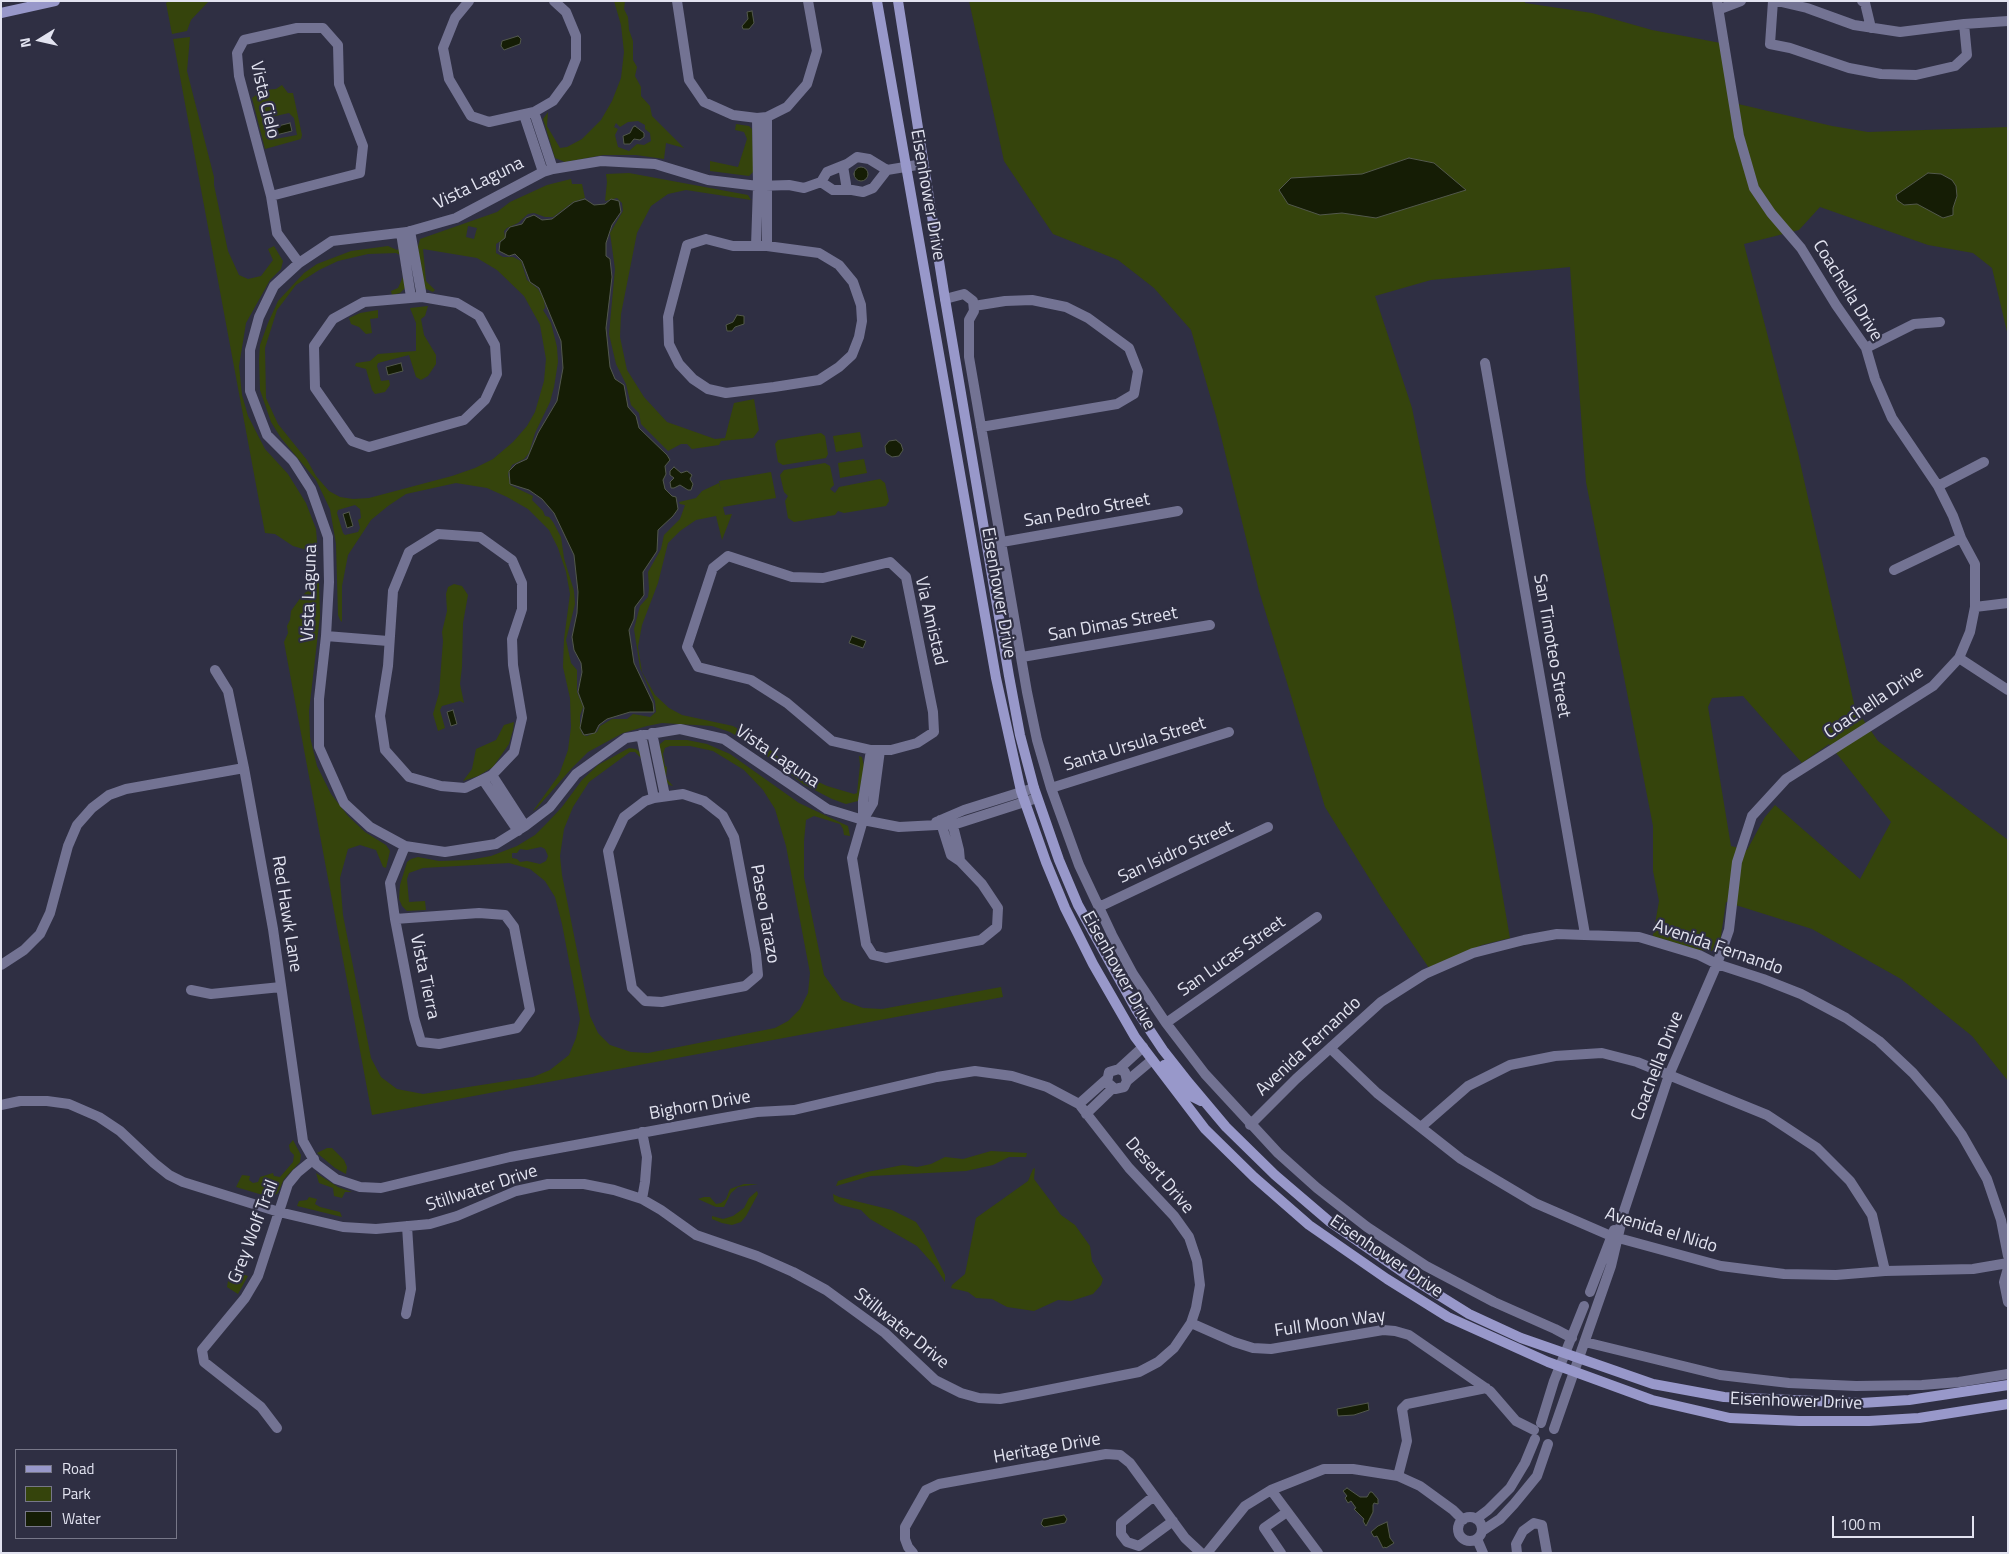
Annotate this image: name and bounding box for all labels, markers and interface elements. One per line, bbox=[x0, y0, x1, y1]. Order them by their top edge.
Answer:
north arrow bbox=[15, 15, 65, 65]
text: N bbox=[14, 36, 36, 49]
street label: Vista Cielo bbox=[245, 59, 283, 141]
street label: Eisenhower Drive bbox=[905, 128, 949, 262]
street label: Vista Laguna bbox=[431, 153, 527, 215]
street label: Coachella Drive bbox=[1807, 236, 1887, 346]
street label: San Pedro Street bbox=[1022, 489, 1152, 533]
street label: Eisenhower Drive bbox=[976, 526, 1020, 660]
street label: Vista Laguna bbox=[298, 544, 322, 642]
street label: San Timoteo Street bbox=[1528, 572, 1574, 720]
street label: Via Amistad bbox=[909, 575, 951, 667]
street label: San Dimas Street bbox=[1047, 603, 1179, 647]
street label: Coachella Drive bbox=[1820, 662, 1928, 744]
street label: Santa Ursula Street bbox=[1062, 713, 1208, 777]
street label: Vista Laguna bbox=[731, 721, 823, 793]
street label: San Isidro Street bbox=[1115, 817, 1237, 889]
street label: Red Hawk Lane bbox=[266, 854, 306, 974]
street label: Paseo Tarazo bbox=[745, 863, 783, 965]
street label: Eisenhower Drive bbox=[1076, 908, 1160, 1034]
street label: San Lucas Street bbox=[1174, 912, 1290, 1002]
street label: Avenida Fernando bbox=[1650, 916, 1786, 980]
street label: Vista Tierra bbox=[404, 933, 444, 1021]
street label: Avenida Fernando bbox=[1252, 993, 1366, 1101]
street label: Coachella Drive bbox=[1627, 1008, 1689, 1124]
street label: Bighorn Drive bbox=[648, 1086, 752, 1126]
street label: Desert Drive bbox=[1120, 1133, 1198, 1219]
street label: Stillwater Drive bbox=[424, 1161, 540, 1217]
street label: Grey Wolf Trail bbox=[224, 1177, 284, 1287]
street label: Avenida el Nido bbox=[1602, 1204, 1720, 1258]
street label: Eisenhower Drive bbox=[1325, 1211, 1447, 1303]
street label: Stillwater Drive bbox=[849, 1284, 953, 1374]
street label: Full Moon Way bbox=[1273, 1306, 1387, 1342]
street label: Eisenhower Drive bbox=[1729, 1389, 1863, 1415]
street label: Heritage Drive bbox=[992, 1429, 1102, 1469]
legend bbox=[15, 1449, 178, 1539]
text: Road bbox=[62, 1457, 94, 1480]
text: Park bbox=[62, 1482, 91, 1505]
scale bar bbox=[1834, 1506, 1976, 1538]
text: Water bbox=[62, 1507, 101, 1530]
text: 100 m bbox=[1840, 1513, 1881, 1536]

